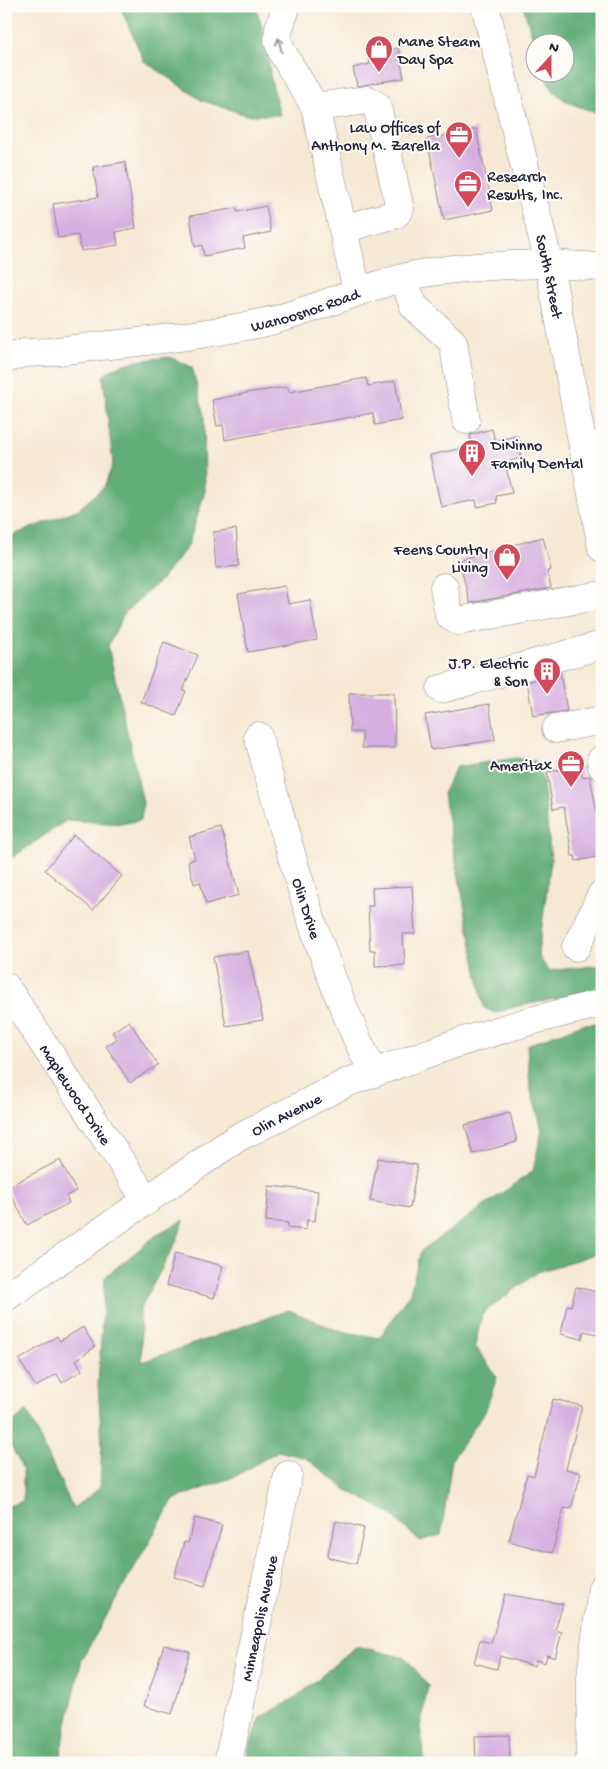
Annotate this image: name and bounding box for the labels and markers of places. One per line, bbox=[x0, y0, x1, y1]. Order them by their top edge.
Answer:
shop icon: Mane Steam Day Spa bbox=[364, 34, 394, 73]
place label: Mane Steam Day Spa bbox=[397, 34, 481, 71]
place label: Law Offices of Anthony M. Zarella bbox=[311, 120, 441, 157]
office icon: Law Offices of Anthony M. Zarella bbox=[444, 120, 474, 159]
office icon: Research Results, Inc. bbox=[453, 169, 483, 208]
place label: Research Results, Inc. bbox=[487, 169, 564, 206]
building icon: DiNinno Family Dental bbox=[457, 438, 487, 477]
place label: DiNinno Family Dental bbox=[490, 438, 583, 475]
place label: Feens Country Living bbox=[393, 542, 488, 579]
shop icon: Feens Country Living bbox=[492, 542, 522, 581]
place label: J.P. Electric & Son bbox=[449, 656, 529, 693]
building icon: J.P. Electric & Son bbox=[532, 656, 562, 695]
office icon: Ameritax bbox=[556, 749, 586, 788]
place label: Ameritax bbox=[490, 758, 553, 777]

